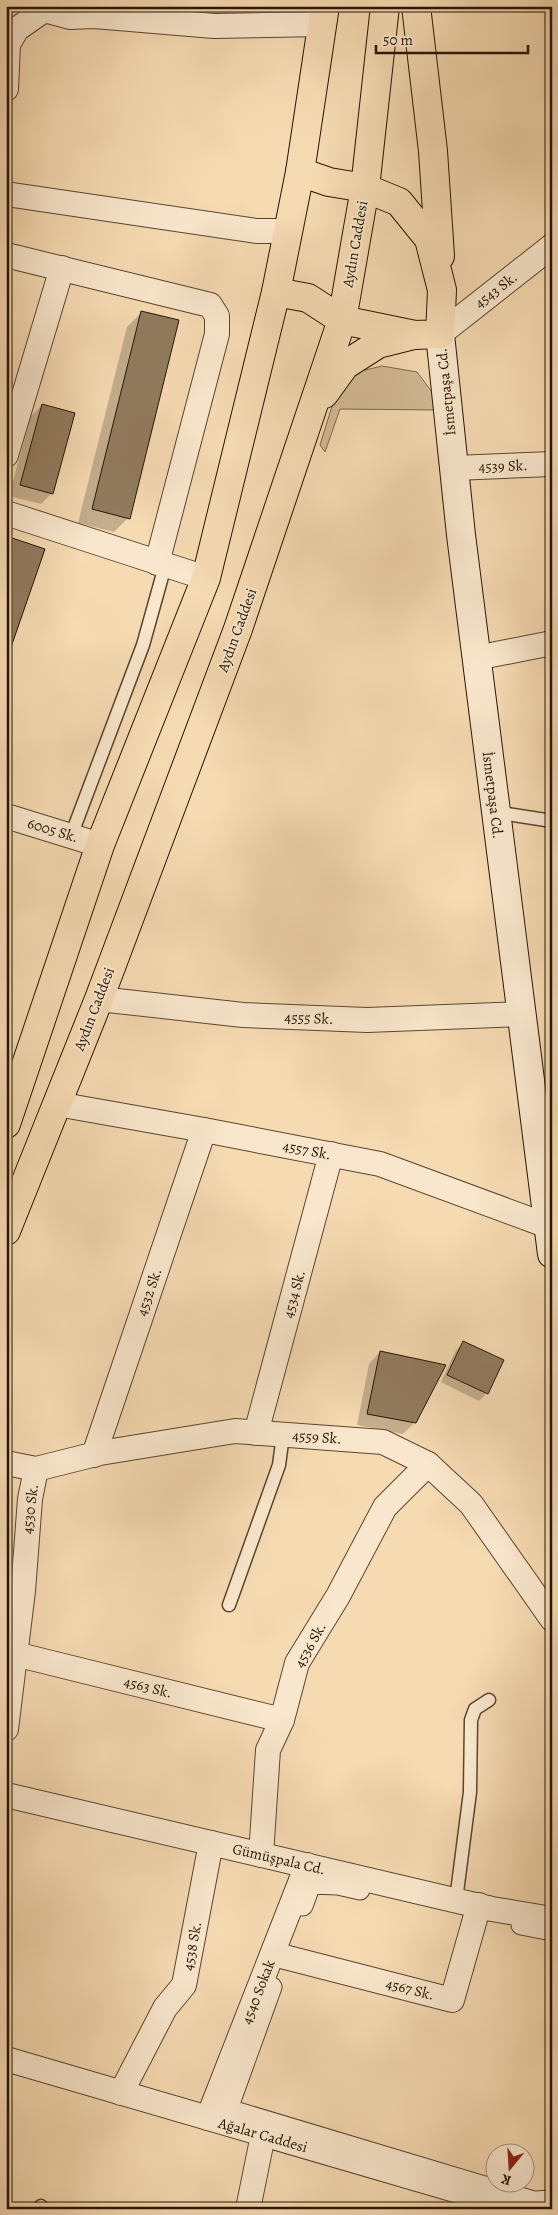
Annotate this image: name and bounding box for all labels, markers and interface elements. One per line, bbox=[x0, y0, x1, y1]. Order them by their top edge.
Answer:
scale bar bbox=[376, 22, 528, 54]
text: 50 m bbox=[383, 30, 413, 50]
street label: Aydın Caddesi bbox=[337, 199, 372, 290]
street label: 4543 Sk. bbox=[471, 267, 521, 313]
street label: İsmetpaşa Cd. bbox=[431, 347, 461, 437]
street label: 4539 Sk. bbox=[478, 455, 528, 477]
street label: Aydın Caddesi bbox=[212, 585, 261, 676]
street label: İsmetpaşa Cd. bbox=[478, 750, 508, 840]
street label: 6005 Sk. bbox=[25, 813, 81, 847]
street label: Aydın Caddesi bbox=[69, 964, 119, 1055]
street label: 4555 Sk. bbox=[284, 1007, 334, 1029]
street label: 4557 Sk. bbox=[281, 1136, 333, 1164]
street label: 4532 Sk. bbox=[131, 1265, 167, 1319]
street label: 4534 Sk. bbox=[278, 1268, 310, 1320]
street label: 4559 Sk. bbox=[292, 1425, 342, 1449]
street label: 4530 Sk. bbox=[17, 1483, 43, 1535]
street label: 4536 Sk. bbox=[289, 1619, 331, 1671]
street label: 4563 Sk. bbox=[122, 1671, 174, 1703]
street label: Gümüşpala Cd. bbox=[231, 1839, 327, 1879]
street label: 4538 Sk. bbox=[178, 1920, 206, 1972]
street label: 4540 Sokak bbox=[237, 1956, 280, 2027]
street label: 4567 Sk. bbox=[384, 1973, 436, 2005]
street label: Ağalar Caddesi bbox=[215, 2112, 310, 2157]
north arrow bbox=[486, 2142, 536, 2192]
text: K bbox=[498, 2169, 513, 2190]

